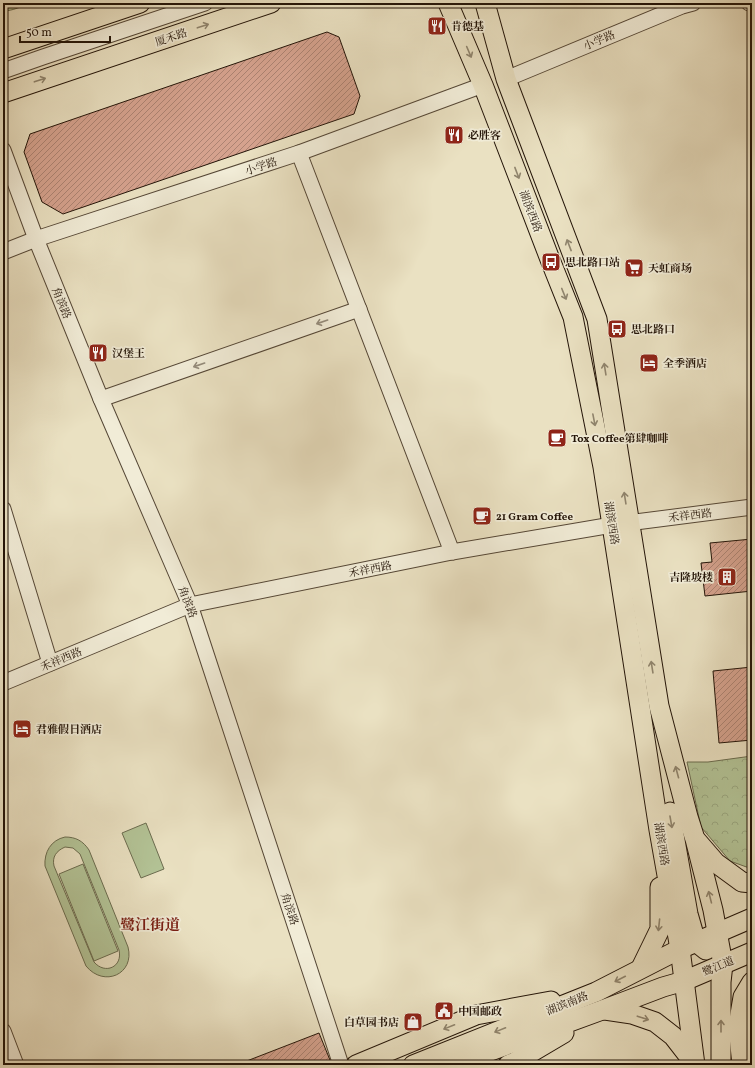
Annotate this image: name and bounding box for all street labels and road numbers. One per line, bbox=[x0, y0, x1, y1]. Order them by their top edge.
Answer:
street label: 厦禾路 bbox=[153, 26, 189, 51]
street label: 小学路 bbox=[581, 28, 618, 55]
street label: 小学路 bbox=[243, 155, 279, 180]
street label: 湖滨西路 bbox=[515, 188, 544, 235]
street label: 角滨路 bbox=[47, 285, 74, 322]
street label: 湖滨西路 bbox=[600, 500, 621, 546]
street label: 禾祥西路 bbox=[667, 506, 713, 527]
street label: 禾祥西路 bbox=[347, 559, 393, 582]
street label: 角滨路 bbox=[174, 584, 200, 621]
street label: 禾祥西路 bbox=[38, 645, 85, 676]
street label: 湖滨西路 bbox=[650, 821, 671, 867]
street label: 角滨路 bbox=[276, 891, 301, 927]
street label: 鹭江道 bbox=[700, 954, 737, 981]
street label: 湖滨南路 bbox=[544, 989, 591, 1020]

